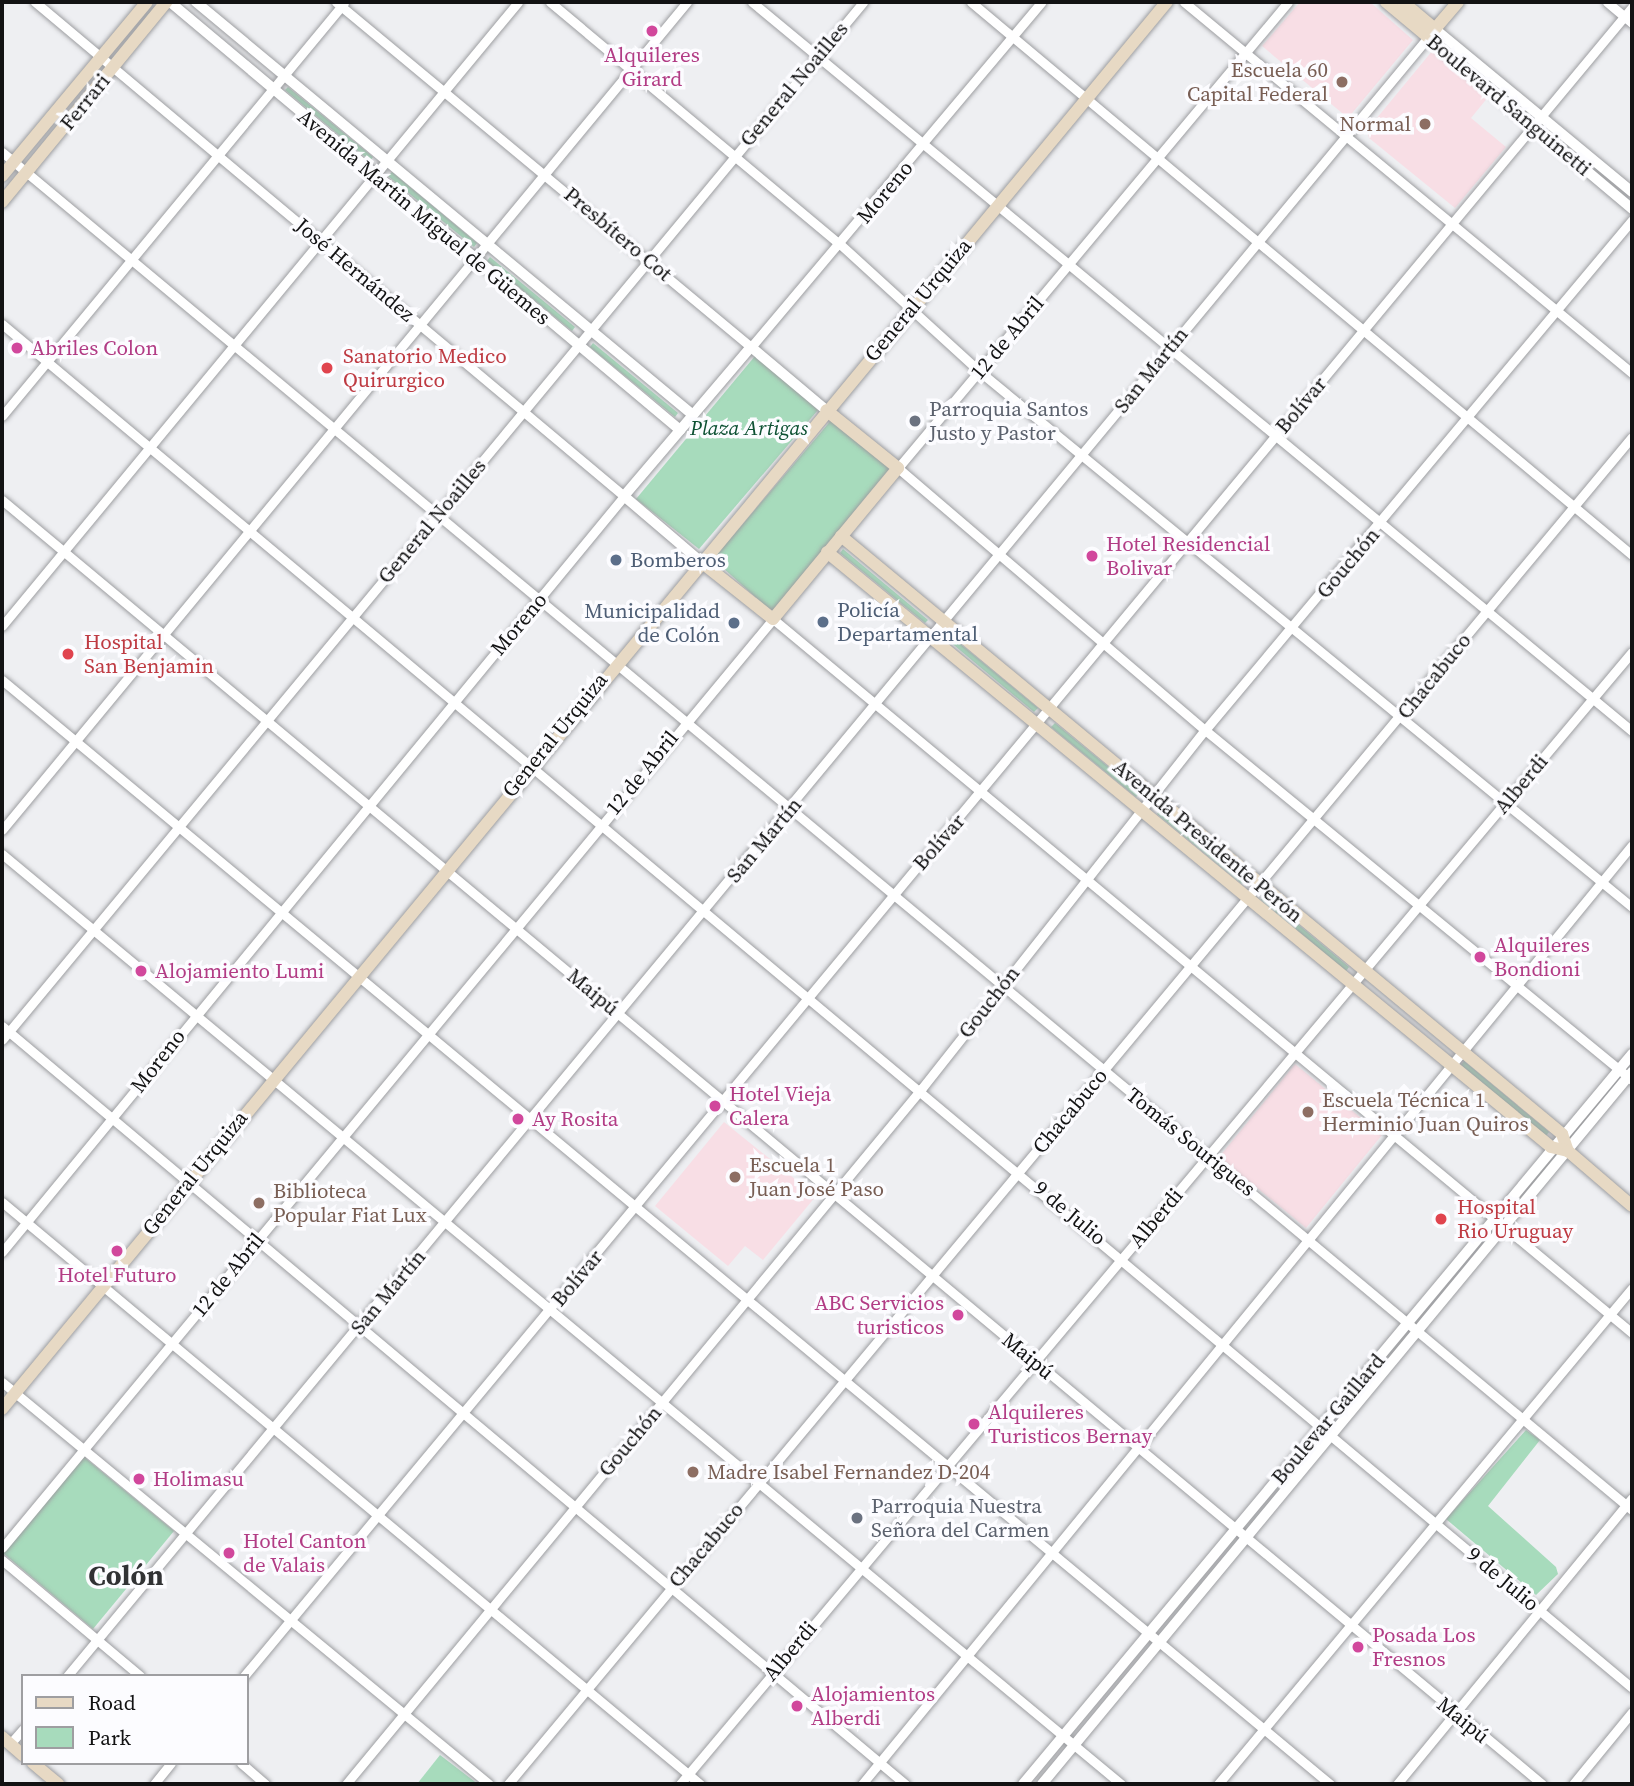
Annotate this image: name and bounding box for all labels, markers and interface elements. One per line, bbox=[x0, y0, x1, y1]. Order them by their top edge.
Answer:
street label: General Noailles bbox=[735, 17, 853, 151]
marker: Alquileres Girard bbox=[644, 23, 660, 39]
street label: Boulevard Sanguinetti bbox=[1422, 29, 1596, 181]
place label: Alquileres Girard bbox=[604, 42, 700, 92]
place label: Escuela 60 Capital Federal bbox=[1187, 57, 1328, 107]
street label: Ferrari bbox=[55, 69, 115, 135]
marker: Escuela 60 Capital Federal bbox=[1334, 74, 1350, 90]
street label: Avenida Martin Miguel de Güemes bbox=[293, 104, 555, 330]
place label: Normal bbox=[1340, 111, 1411, 137]
marker: Normal bbox=[1417, 116, 1433, 132]
street label: Moreno bbox=[852, 156, 918, 228]
street label: Presbítero Cot bbox=[559, 182, 677, 286]
street label: José Hernández bbox=[290, 213, 420, 327]
street label: General Urquiza bbox=[859, 233, 977, 367]
street label: 12 de Abril bbox=[965, 291, 1049, 385]
street label: San Martín bbox=[1109, 322, 1193, 418]
place label: Abriles Colon bbox=[31, 335, 158, 361]
marker: Abriles Colon bbox=[9, 340, 25, 356]
place label: Sanatorio Medico Quirurgico bbox=[343, 343, 507, 393]
marker: Sanatorio Medico Quirurgico bbox=[317, 358, 337, 378]
street label: Bolívar bbox=[1270, 371, 1332, 439]
place label: Parroquia Santos Justo y Pastor bbox=[929, 396, 1088, 446]
marker: Parroquia Santos Justo y Pastor bbox=[907, 413, 923, 429]
park label: Plaza Artigas bbox=[690, 415, 808, 441]
street label: General Noailles bbox=[373, 454, 491, 588]
street label: Gouchón bbox=[1311, 523, 1385, 603]
place label: Hotel Residencial Bolivar bbox=[1106, 531, 1270, 581]
place label: Bomberos bbox=[630, 547, 726, 573]
marker: Hotel Residencial Bolivar bbox=[1084, 548, 1100, 564]
marker: Bomberos bbox=[608, 552, 624, 568]
street label: Moreno bbox=[486, 588, 552, 660]
place label: Policía Departamental bbox=[837, 597, 978, 647]
place label: Municipalidad de Colón bbox=[584, 598, 720, 648]
marker: Policía Departamental bbox=[815, 614, 831, 630]
marker: Municipalidad de Colón bbox=[726, 615, 742, 631]
street label: Chacabuco bbox=[1392, 628, 1476, 724]
place label: Hospital San Benjamin bbox=[84, 629, 214, 679]
marker: Hospital San Benjamin bbox=[58, 644, 78, 664]
street label: General Urquiza bbox=[497, 668, 613, 802]
street label: 12 de Abril bbox=[600, 726, 684, 820]
street label: Alberdi bbox=[1489, 749, 1553, 819]
street label: Avenida Presidente Perón bbox=[1108, 754, 1308, 928]
street label: San Martín bbox=[721, 792, 807, 888]
street label: Bolívar bbox=[908, 809, 970, 875]
place label: Alquileres Bondioni bbox=[1494, 932, 1590, 982]
marker: Alquileres Bondioni bbox=[1472, 949, 1488, 965]
place label: Alojamiento Lumi bbox=[155, 958, 324, 984]
street label: Gouchón bbox=[953, 961, 1025, 1043]
marker: Alojamiento Lumi bbox=[133, 963, 149, 979]
street label: Maipú bbox=[562, 963, 624, 1021]
street label: Moreno bbox=[125, 1024, 191, 1098]
street label: Chacabuco bbox=[1027, 1063, 1113, 1159]
place label: Hotel Vieja Calera bbox=[729, 1081, 832, 1131]
street label: Tomás Sourigues bbox=[1121, 1082, 1261, 1202]
place label: Escuela Técnica 1 Herminio Juan Quiros bbox=[1322, 1087, 1529, 1137]
marker: Hotel Vieja Calera bbox=[707, 1098, 723, 1114]
marker: Escuela Técnica 1 Herminio Juan Quiros bbox=[1300, 1104, 1316, 1120]
street label: General Urquiza bbox=[137, 1106, 253, 1240]
place label: Ay Rosita bbox=[532, 1106, 618, 1132]
marker: Ay Rosita bbox=[510, 1111, 526, 1127]
place label: Escuela 1 Juan José Paso bbox=[749, 1152, 884, 1202]
marker: Escuela 1 Juan José Paso bbox=[727, 1169, 743, 1185]
street label: 9 de Julio bbox=[1029, 1176, 1111, 1250]
place label: Biblioteca Popular Fiat Lux bbox=[273, 1178, 427, 1228]
street label: Alberdi bbox=[1124, 1183, 1188, 1253]
place label: Hospital Rio Uruguay bbox=[1457, 1194, 1573, 1244]
marker: Biblioteca Popular Fiat Lux bbox=[251, 1195, 267, 1211]
marker: Hospital Rio Uruguay bbox=[1431, 1209, 1451, 1229]
street label: 12 de Abril bbox=[186, 1228, 270, 1322]
marker: Hotel Futuro bbox=[109, 1243, 125, 1259]
street label: San Martín bbox=[345, 1244, 431, 1340]
street label: Bolívar bbox=[546, 1244, 608, 1312]
place label: Hotel Futuro bbox=[57, 1262, 177, 1288]
place label: ABC Servicios turisticos bbox=[815, 1290, 944, 1340]
marker: ABC Servicios turisticos bbox=[950, 1307, 966, 1323]
street label: Maipú bbox=[997, 1327, 1059, 1385]
street label: Boulevar Gaillard bbox=[1266, 1349, 1390, 1489]
place label: Alquileres Turisticos Bernay bbox=[988, 1399, 1152, 1449]
street label: Gouchón bbox=[593, 1401, 667, 1481]
marker: Alquileres Turisticos Bernay bbox=[966, 1416, 982, 1432]
place label: Madre Isabel Fernandez D-204 bbox=[707, 1459, 990, 1485]
marker: Madre Isabel Fernandez D-204 bbox=[685, 1464, 701, 1480]
place label: Holimasu bbox=[153, 1466, 244, 1492]
marker: Holimasu bbox=[131, 1471, 147, 1487]
place label: Parroquia Nuestra Señora del Carmen bbox=[871, 1493, 1050, 1543]
street label: Chacabuco bbox=[663, 1497, 749, 1593]
marker: Parroquia Nuestra Señora del Carmen bbox=[849, 1510, 865, 1526]
place label: Hotel Canton de Valais bbox=[243, 1528, 366, 1578]
street label: 9 de Julio bbox=[1462, 1542, 1544, 1616]
marker: Hotel Canton de Valais bbox=[221, 1545, 237, 1561]
district label: Colón bbox=[88, 1558, 164, 1592]
street label: Alberdi bbox=[758, 1616, 822, 1686]
place label: Posada Los Fresnos bbox=[1372, 1622, 1476, 1672]
marker: Posada Los Fresnos bbox=[1350, 1639, 1366, 1655]
legend bbox=[21, 1674, 248, 1765]
place label: Alojamientos Alberdi bbox=[811, 1681, 935, 1731]
text: Road bbox=[88, 1688, 136, 1717]
street label: Maipú bbox=[1432, 1691, 1494, 1749]
marker: Alojamientos Alberdi bbox=[789, 1698, 805, 1714]
text: Park bbox=[88, 1723, 131, 1752]

